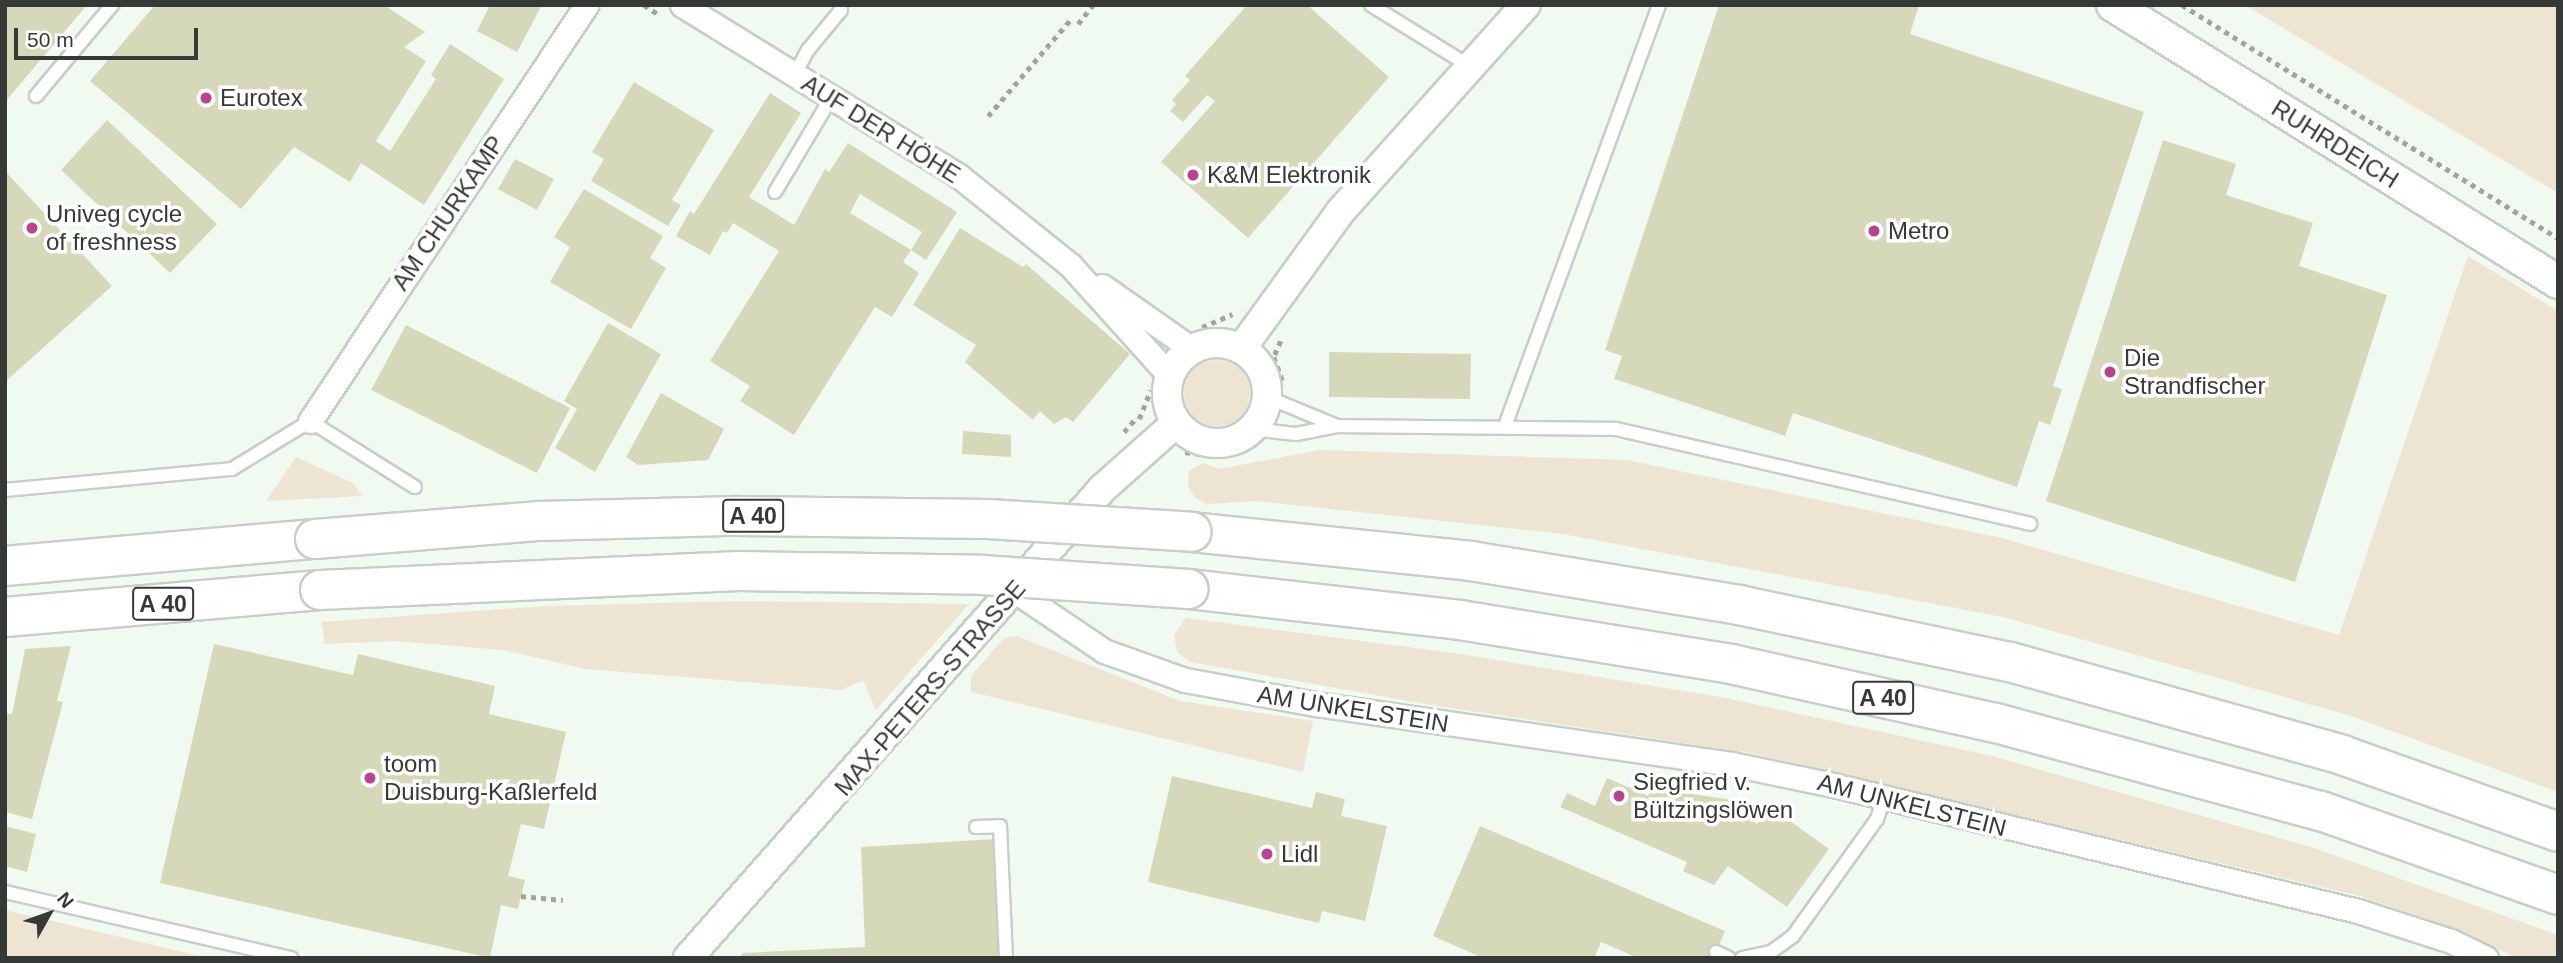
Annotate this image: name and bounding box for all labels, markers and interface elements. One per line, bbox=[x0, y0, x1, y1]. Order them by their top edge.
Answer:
scale bar bbox=[18, 14, 201, 58]
text: 50 m bbox=[27, 28, 74, 51]
street label: AUF DER HÖHE bbox=[796, 69, 966, 189]
place label: Eurotex bbox=[220, 84, 303, 112]
marker: Eurotex bbox=[198, 90, 214, 106]
street label: RUHRDEICH bbox=[2266, 94, 2404, 194]
street label: AM CHURKAMP bbox=[386, 130, 510, 296]
place label: K&M Elektronik bbox=[1207, 161, 1371, 189]
marker: K&M Elektronik bbox=[1185, 167, 1201, 183]
place label: Univeg cycle of freshness bbox=[46, 200, 182, 256]
place label: Metro bbox=[1888, 217, 1949, 245]
marker: Univeg cycle of freshness bbox=[24, 220, 40, 236]
marker: Metro bbox=[1866, 223, 1882, 239]
place label: Die Strandfischer bbox=[2124, 344, 2265, 400]
marker: Die Strandfischer bbox=[2102, 364, 2118, 380]
road number: A 40 bbox=[722, 496, 784, 536]
street label: MAX-PETERS-STRASSE bbox=[829, 574, 1031, 802]
road number: A 40 bbox=[132, 584, 194, 624]
road number: A 40 bbox=[1852, 678, 1914, 718]
street label: AM UNKELSTEIN bbox=[1255, 680, 1451, 738]
place label: toom Duisburg-Kaßlerfeld bbox=[384, 750, 597, 806]
place label: Siegfried v. Bültzingslöwen bbox=[1633, 768, 1793, 824]
street label: AM UNKELSTEIN bbox=[1815, 768, 2009, 842]
marker: toom Duisburg-Kaßlerfeld bbox=[362, 770, 378, 786]
marker: Siegfried v. Bültzingslöwen bbox=[1611, 788, 1627, 804]
place label: Lidl bbox=[1281, 840, 1318, 868]
marker: Lidl bbox=[1259, 846, 1275, 862]
north arrow bbox=[14, 879, 84, 949]
text: N bbox=[53, 888, 78, 912]

